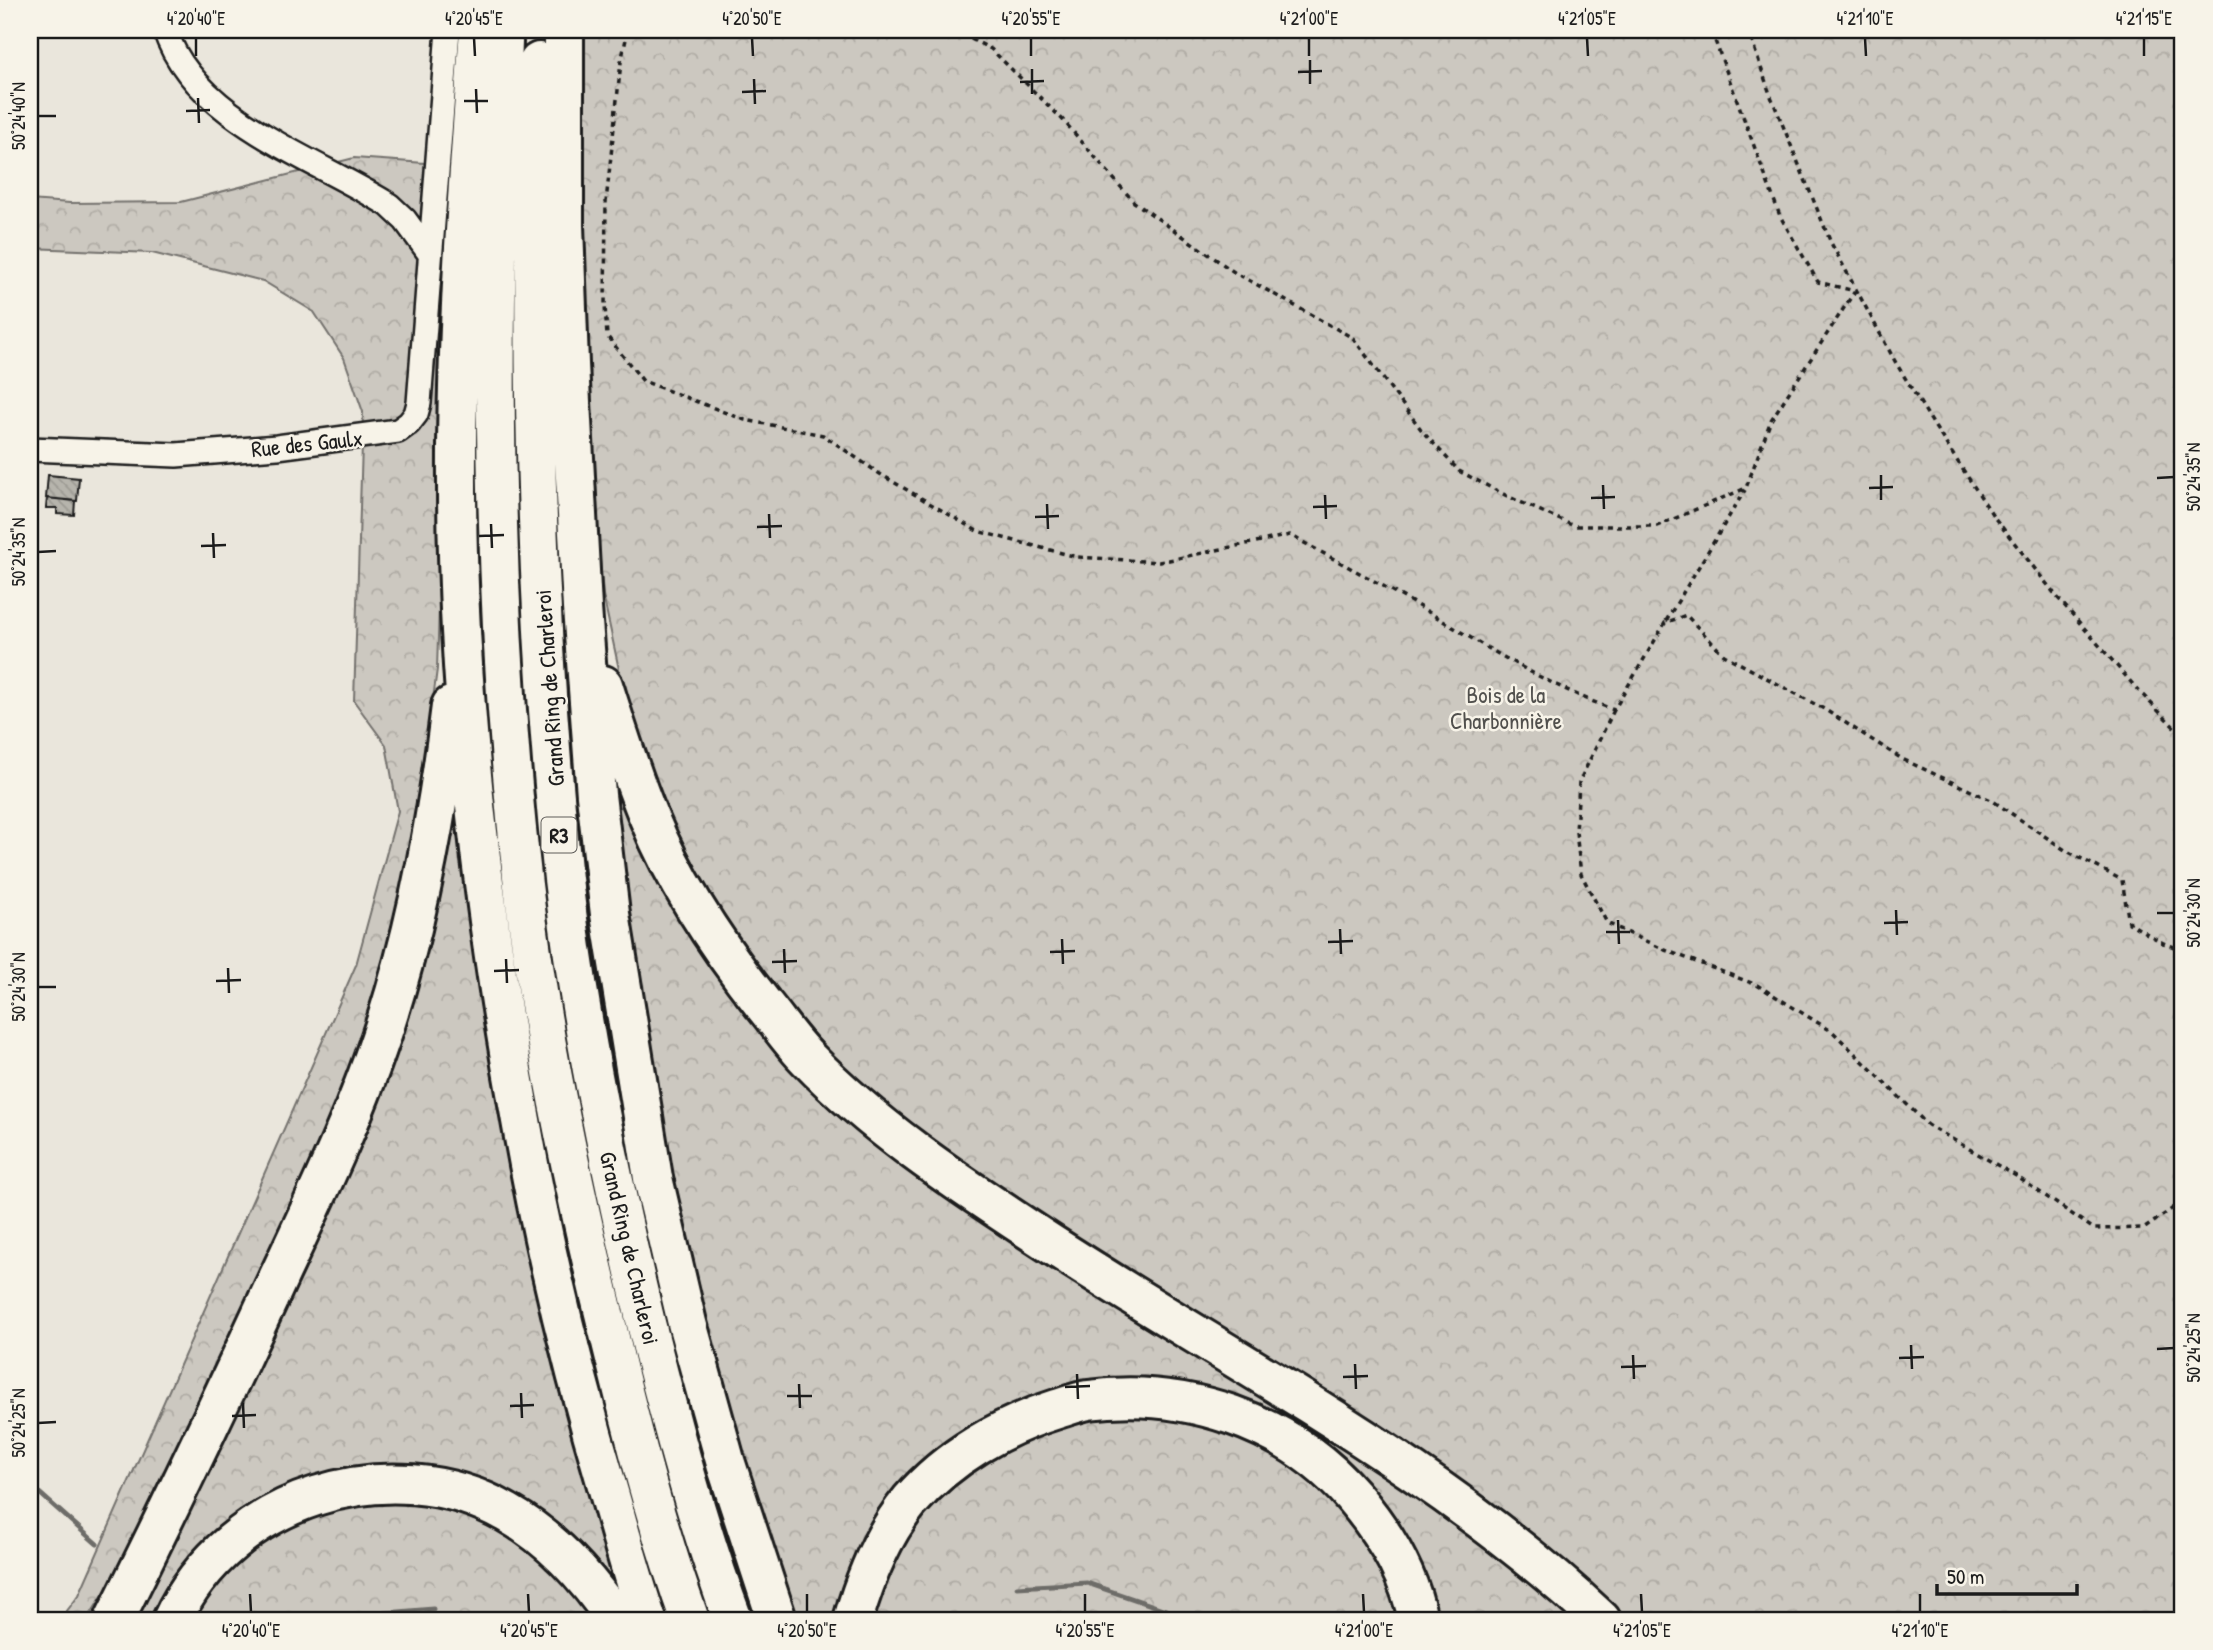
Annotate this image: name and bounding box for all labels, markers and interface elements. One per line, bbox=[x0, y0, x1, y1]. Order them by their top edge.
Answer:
text: 4°20'40"E bbox=[167, 6, 225, 31]
text: 4°20'45"E bbox=[445, 6, 503, 31]
text: 4°20'50"E bbox=[722, 6, 782, 31]
text: 4°20'55"E bbox=[1001, 6, 1061, 31]
text: 4°21'00"E bbox=[1280, 6, 1338, 31]
text: 4°21'05"E bbox=[1558, 6, 1616, 31]
text: 4°21'10"E bbox=[1837, 6, 1893, 31]
text: 4°21'15"E bbox=[2116, 6, 2172, 31]
text: 50°24'40"N bbox=[6, 82, 31, 150]
street label: Rue des Gaulx bbox=[250, 422, 364, 464]
text: 50°24'35"N bbox=[2181, 443, 2206, 511]
text: 50°24'35"N bbox=[6, 518, 31, 586]
street label: Grand Ring de Charleroi bbox=[527, 589, 571, 787]
park label: Bois de la Charbonnière bbox=[1450, 679, 1562, 736]
road number: R3 bbox=[542, 818, 576, 852]
text: 50°24'30"N bbox=[2181, 878, 2206, 948]
text: 50°24'30"N bbox=[6, 952, 31, 1022]
street label: Grand Ring de Charleroi bbox=[593, 1148, 667, 1348]
text: 50°24'25"N bbox=[2181, 1313, 2206, 1383]
text: 50°24'25"N bbox=[6, 1388, 31, 1458]
scale bar bbox=[1937, 1552, 2076, 1596]
text: 50 m bbox=[1947, 1562, 1984, 1591]
text: 4°20'40"E bbox=[222, 1618, 280, 1643]
text: 4°20'45"E bbox=[500, 1618, 558, 1643]
text: 4°20'50"E bbox=[777, 1618, 837, 1643]
text: 4°20'55"E bbox=[1055, 1618, 1115, 1643]
text: 4°21'00"E bbox=[1335, 1618, 1393, 1643]
text: 4°21'05"E bbox=[1613, 1618, 1671, 1643]
text: 4°21'10"E bbox=[1892, 1618, 1948, 1643]

